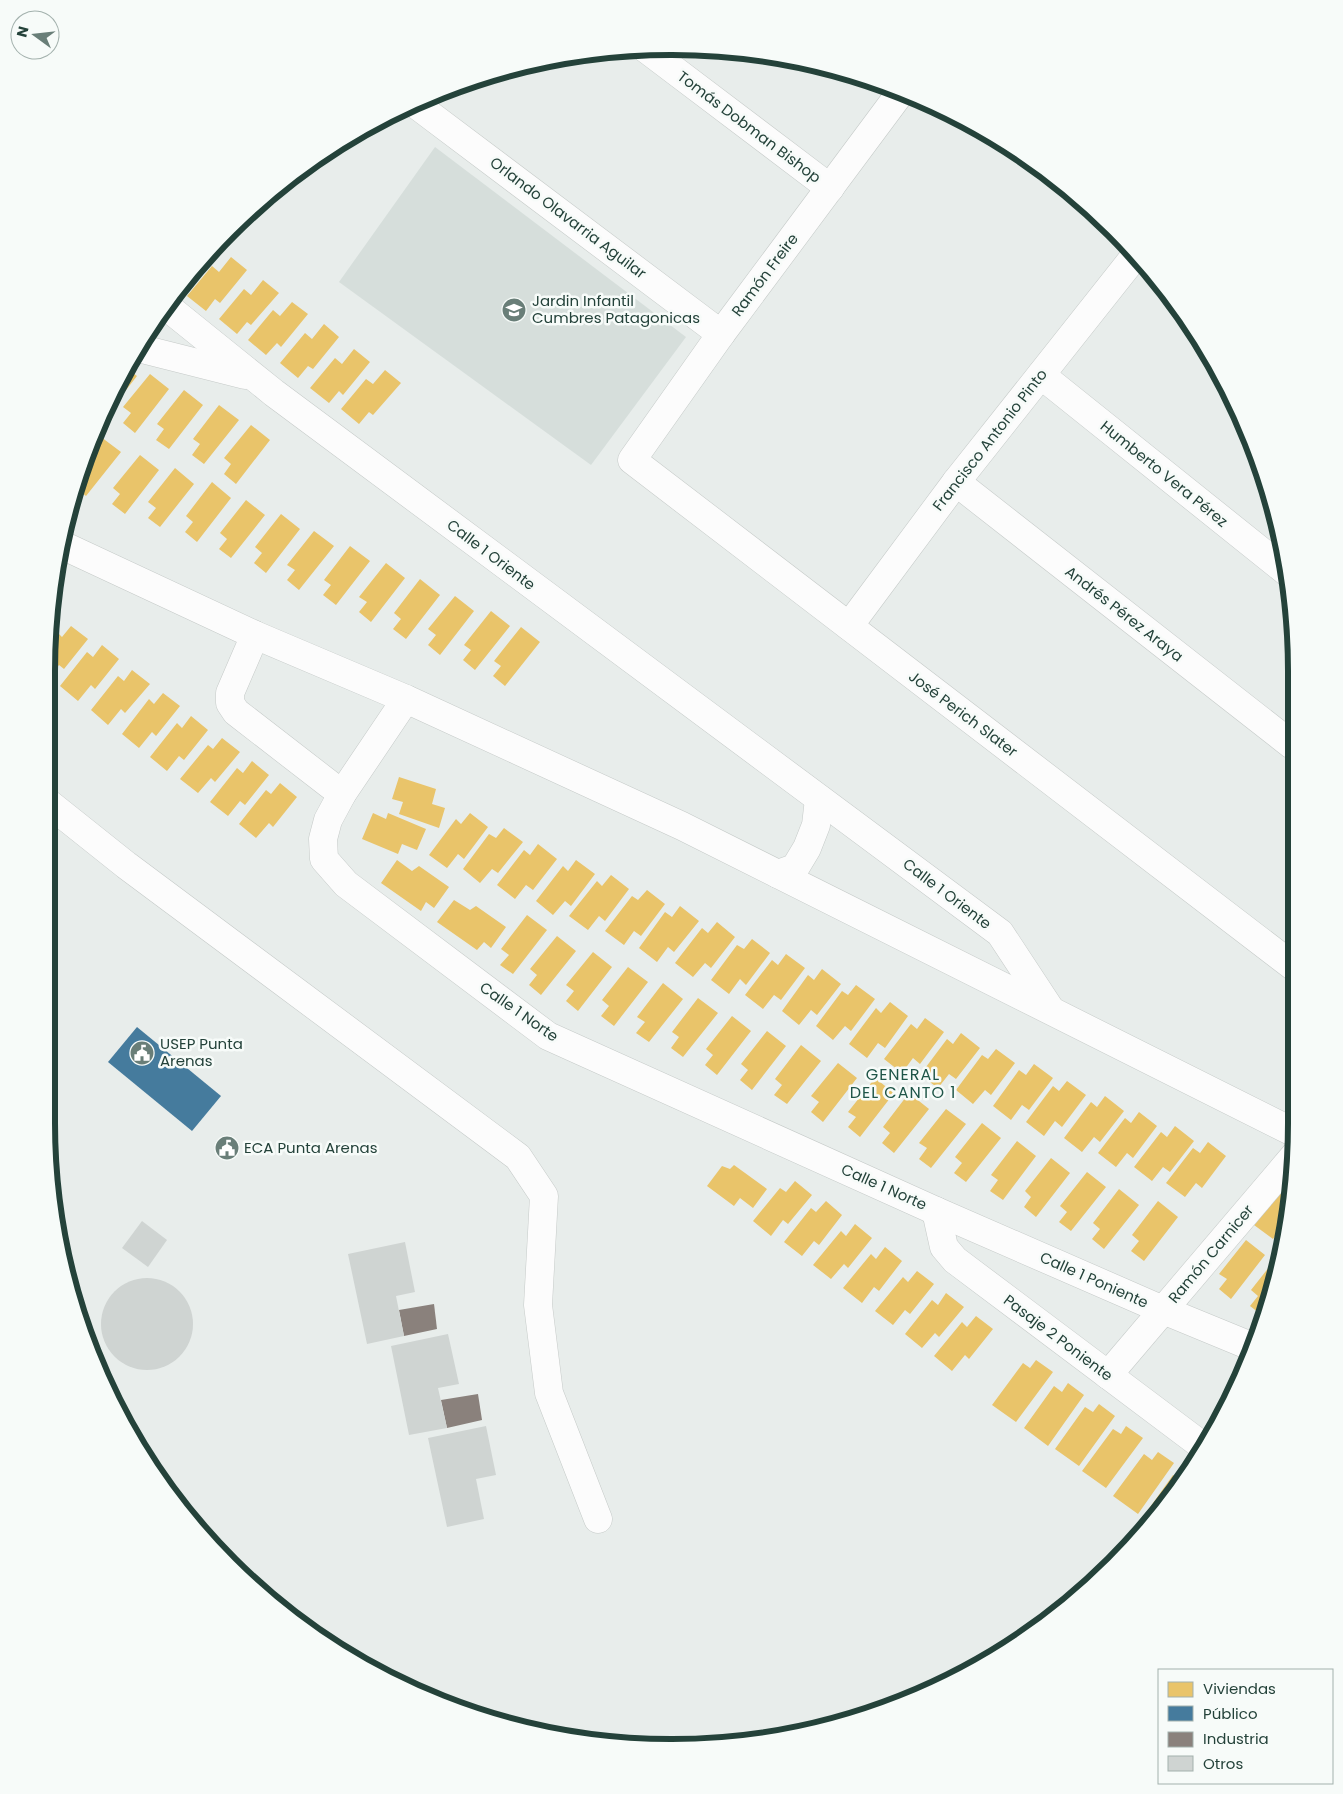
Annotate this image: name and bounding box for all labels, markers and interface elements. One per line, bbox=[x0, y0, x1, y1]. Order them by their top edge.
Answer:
north arrow bbox=[10, 10, 60, 60]
text: N bbox=[11, 24, 33, 39]
street label: Tomás Dobman Bishop bbox=[673, 66, 825, 188]
street label: Orlando Olavarria Aguilar bbox=[486, 152, 651, 284]
street label: Ramón Freire bbox=[726, 229, 803, 321]
place label: Jardin Infantil Cumbres Patagonicas bbox=[532, 290, 700, 328]
school or university icon: Jardin Infantil Cumbres Patagonicas bbox=[501, 297, 527, 323]
street label: Francisco Antonio Pinto bbox=[927, 364, 1052, 515]
street label: Humberto Vera Pérez bbox=[1096, 416, 1233, 532]
street label: Calle 1 Oriente bbox=[443, 514, 540, 595]
street label: Andrés Pérez Araya bbox=[1061, 561, 1188, 666]
street label: José Perich Slater bbox=[904, 666, 1023, 762]
street label: Calle 1 Oriente bbox=[899, 853, 996, 934]
street label: Calle 1 Norte bbox=[476, 977, 563, 1046]
place label: USEP Punta Arenas bbox=[160, 1033, 243, 1071]
public building icon: USEP Punta Arenas bbox=[129, 1040, 155, 1066]
district label: GENERAL DEL CANTO 1 bbox=[850, 1063, 956, 1104]
public building icon: ECA Punta Arenas bbox=[214, 1135, 240, 1161]
place label: ECA Punta Arenas bbox=[244, 1137, 378, 1158]
street label: Calle 1 Norte bbox=[838, 1158, 930, 1215]
street label: Ramón Carnicer bbox=[1163, 1200, 1258, 1307]
street label: Calle 1 Poniente bbox=[1037, 1246, 1152, 1313]
street label: Pasaje 2 Poniente bbox=[999, 1290, 1117, 1386]
legend bbox=[1158, 1669, 1333, 1784]
text: Viviendas bbox=[1203, 1678, 1276, 1699]
text: Público bbox=[1203, 1703, 1258, 1724]
text: Industria bbox=[1203, 1728, 1269, 1749]
text: Otros bbox=[1203, 1753, 1243, 1774]

